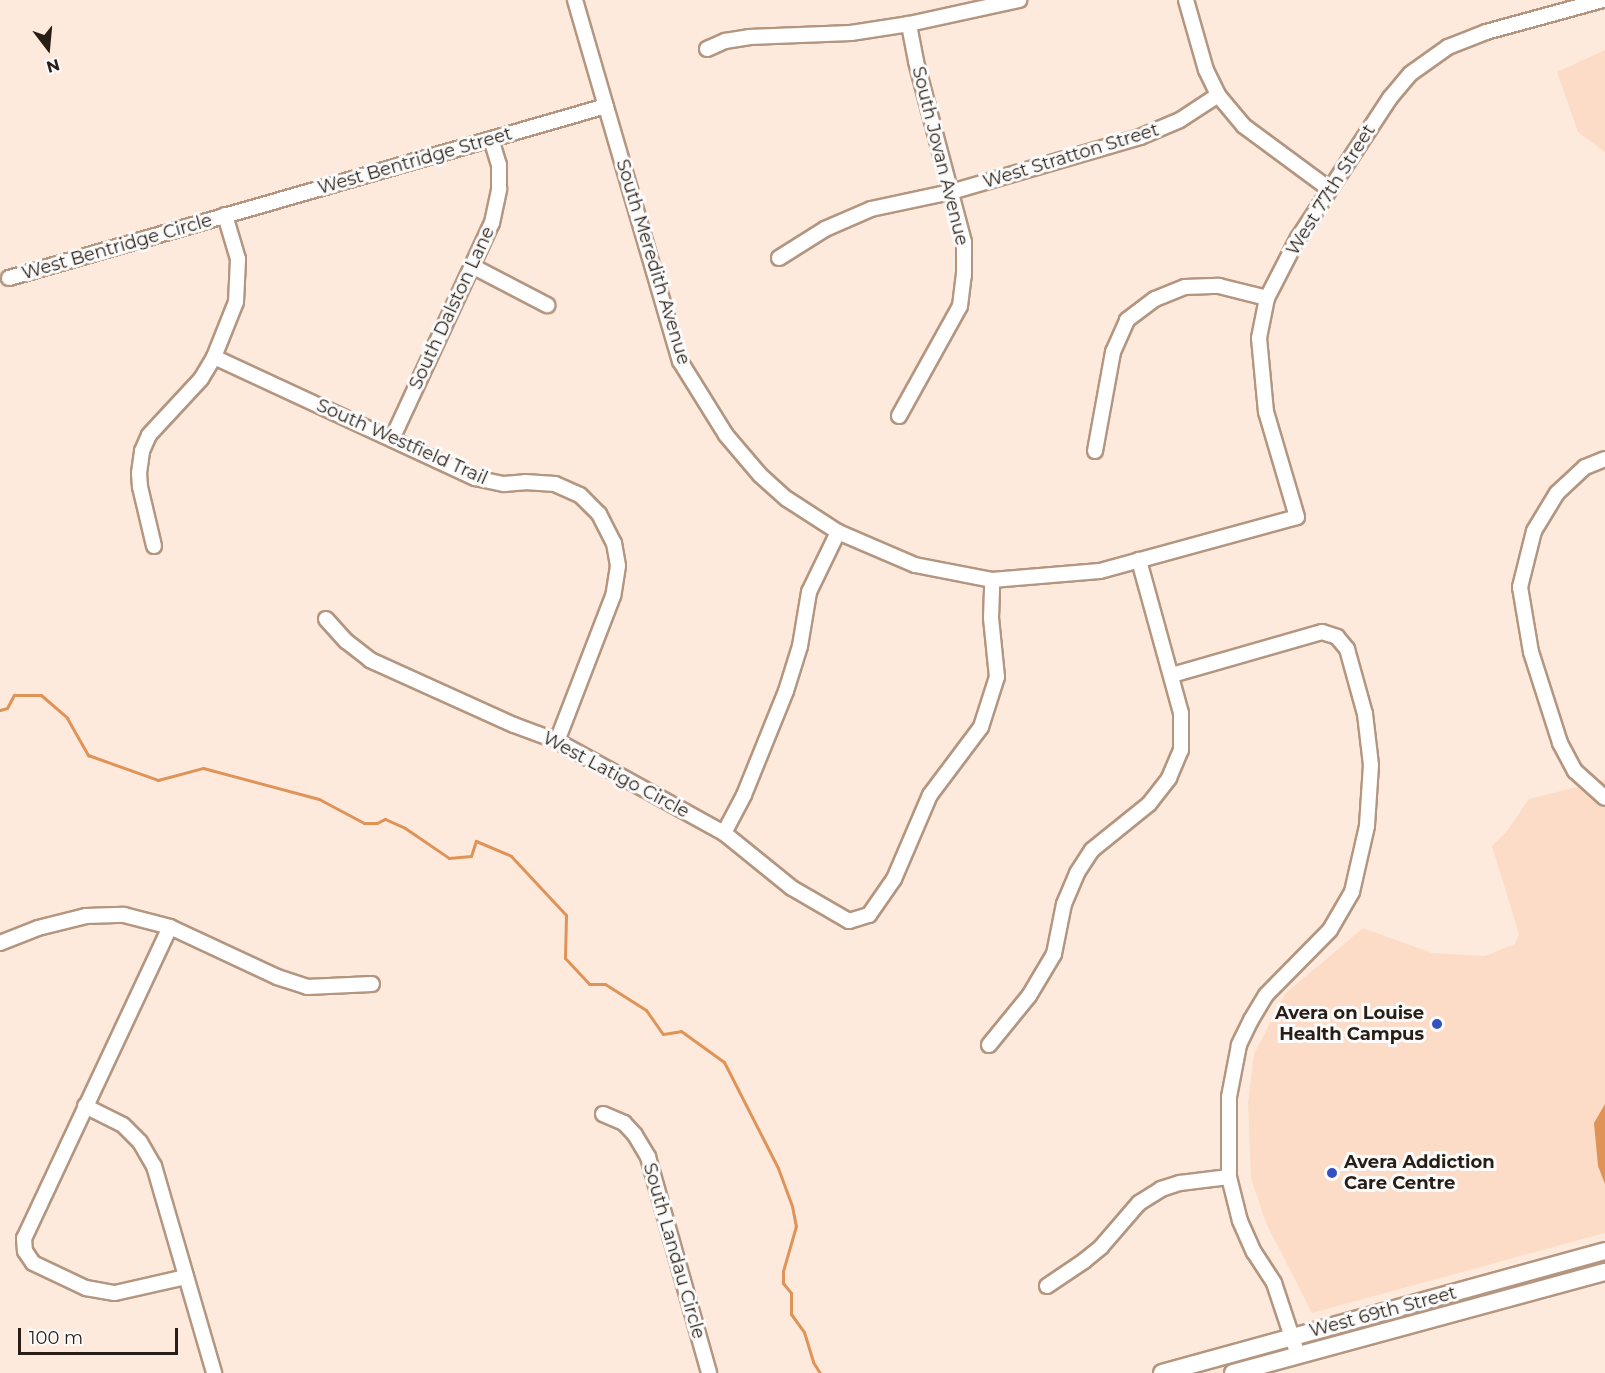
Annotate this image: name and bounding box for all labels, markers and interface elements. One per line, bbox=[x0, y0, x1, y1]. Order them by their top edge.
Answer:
north arrow bbox=[18, 18, 78, 78]
text: N bbox=[44, 55, 62, 77]
street label: South Jovan Avenue bbox=[907, 64, 973, 248]
street label: West Stratton Street bbox=[980, 119, 1162, 193]
street label: West 77th Street bbox=[1282, 121, 1380, 259]
street label: West Bentridge Street bbox=[315, 123, 515, 199]
street label: South Meredith Avenue bbox=[611, 157, 695, 367]
street label: West Bentridge Circle bbox=[19, 209, 215, 285]
street label: South Dalston Lane bbox=[405, 223, 499, 393]
street label: South Westfield Trail bbox=[313, 395, 491, 489]
street label: West Latigo Circle bbox=[539, 727, 693, 823]
place label: Avera on Louise Health Campus bbox=[1275, 1003, 1424, 1046]
marker: Avera on Louise Health Campus bbox=[1428, 1015, 1446, 1033]
place label: Avera Addiction Care Centre bbox=[1344, 1152, 1495, 1194]
street label: South Landau Circle bbox=[639, 1161, 709, 1341]
marker: Avera Addiction Care Centre bbox=[1325, 1166, 1339, 1180]
street label: West 69th Street bbox=[1307, 1282, 1459, 1342]
scale bar bbox=[21, 1316, 182, 1354]
text: 100 m bbox=[29, 1327, 83, 1349]

